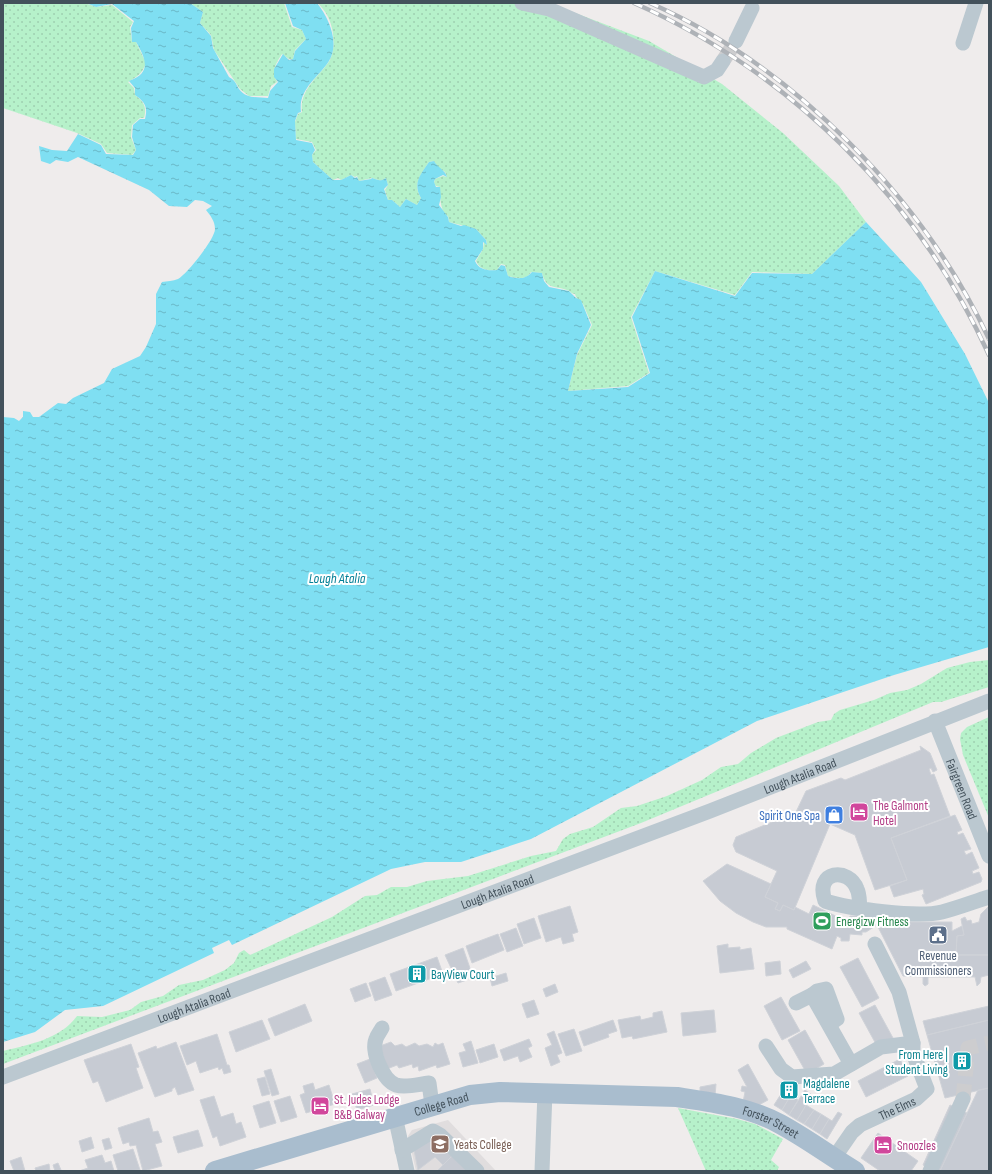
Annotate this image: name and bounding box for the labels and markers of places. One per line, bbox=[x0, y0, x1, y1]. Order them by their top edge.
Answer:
place label: The Galmont Hotel bbox=[873, 798, 928, 829]
hotel icon: The Galmont Hotel bbox=[848, 801, 870, 823]
shop icon: Spirit One Spa bbox=[823, 804, 845, 826]
place label: Spirit One Spa bbox=[759, 808, 820, 824]
sports icon: Energizw Fitness bbox=[811, 910, 833, 932]
place label: Energizw Fitness bbox=[836, 914, 909, 930]
public building icon: Revenue Commissioners bbox=[927, 924, 949, 946]
place label: Revenue Commissioners bbox=[905, 948, 972, 979]
building icon: BayView Court bbox=[406, 963, 428, 985]
place label: BayView Court bbox=[431, 967, 494, 983]
place label: From Here | Student Living bbox=[885, 1047, 948, 1078]
building icon: From Here | Student Living bbox=[951, 1050, 973, 1072]
place label: Magdalene Terrace bbox=[803, 1076, 850, 1107]
building icon: Magdalene Terrace bbox=[778, 1079, 800, 1101]
place label: St. Judes Lodge B&B Galway bbox=[334, 1092, 400, 1123]
hotel icon: St. Judes Lodge B&B Galway bbox=[309, 1095, 331, 1117]
school or university icon: Yeats College bbox=[429, 1133, 451, 1155]
hotel icon: Snoozles bbox=[872, 1134, 894, 1156]
place label: Yeats College bbox=[454, 1137, 512, 1153]
place label: Snoozles bbox=[897, 1138, 936, 1154]

